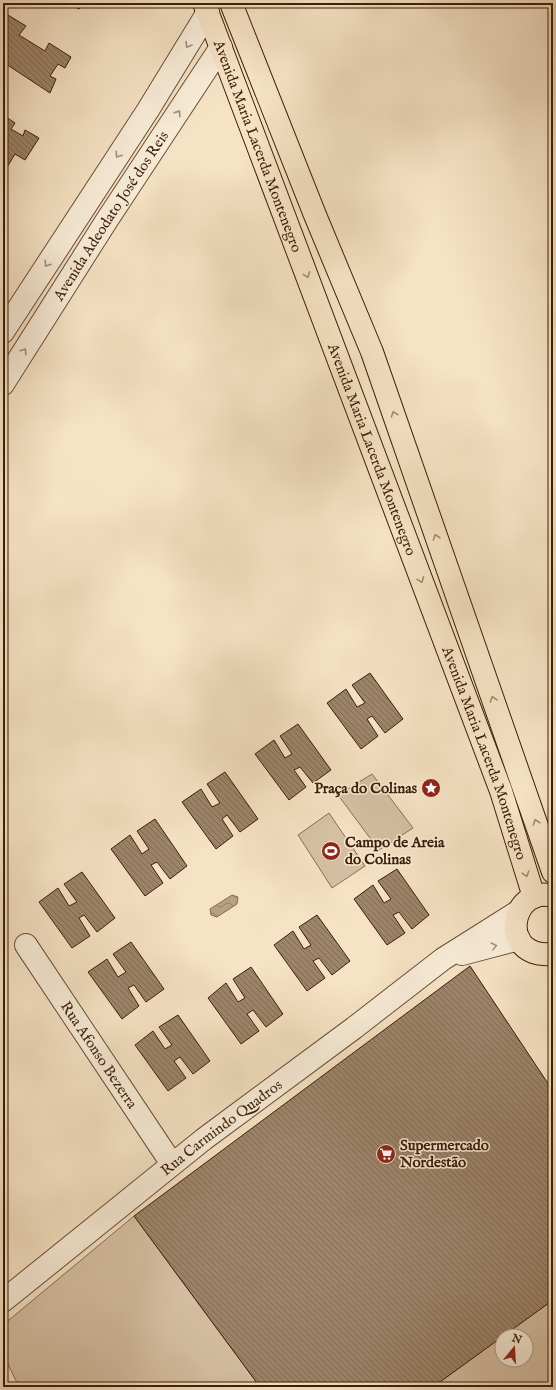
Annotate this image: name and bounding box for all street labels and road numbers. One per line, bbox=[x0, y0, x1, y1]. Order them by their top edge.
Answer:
street label: Avenida Maria Lacerda Montenegro bbox=[209, 37, 306, 255]
street label: Avenida Adeodato José dos Reis bbox=[49, 127, 173, 305]
street label: Avenida Maria Lacerda Montenegro bbox=[323, 340, 420, 558]
street label: Avenida Maria Lacerda Montenegro bbox=[437, 643, 531, 862]
street label: Rua Afonso Bezerra bbox=[56, 998, 142, 1113]
street label: Rua Carmindo Quadros bbox=[157, 1075, 286, 1180]

